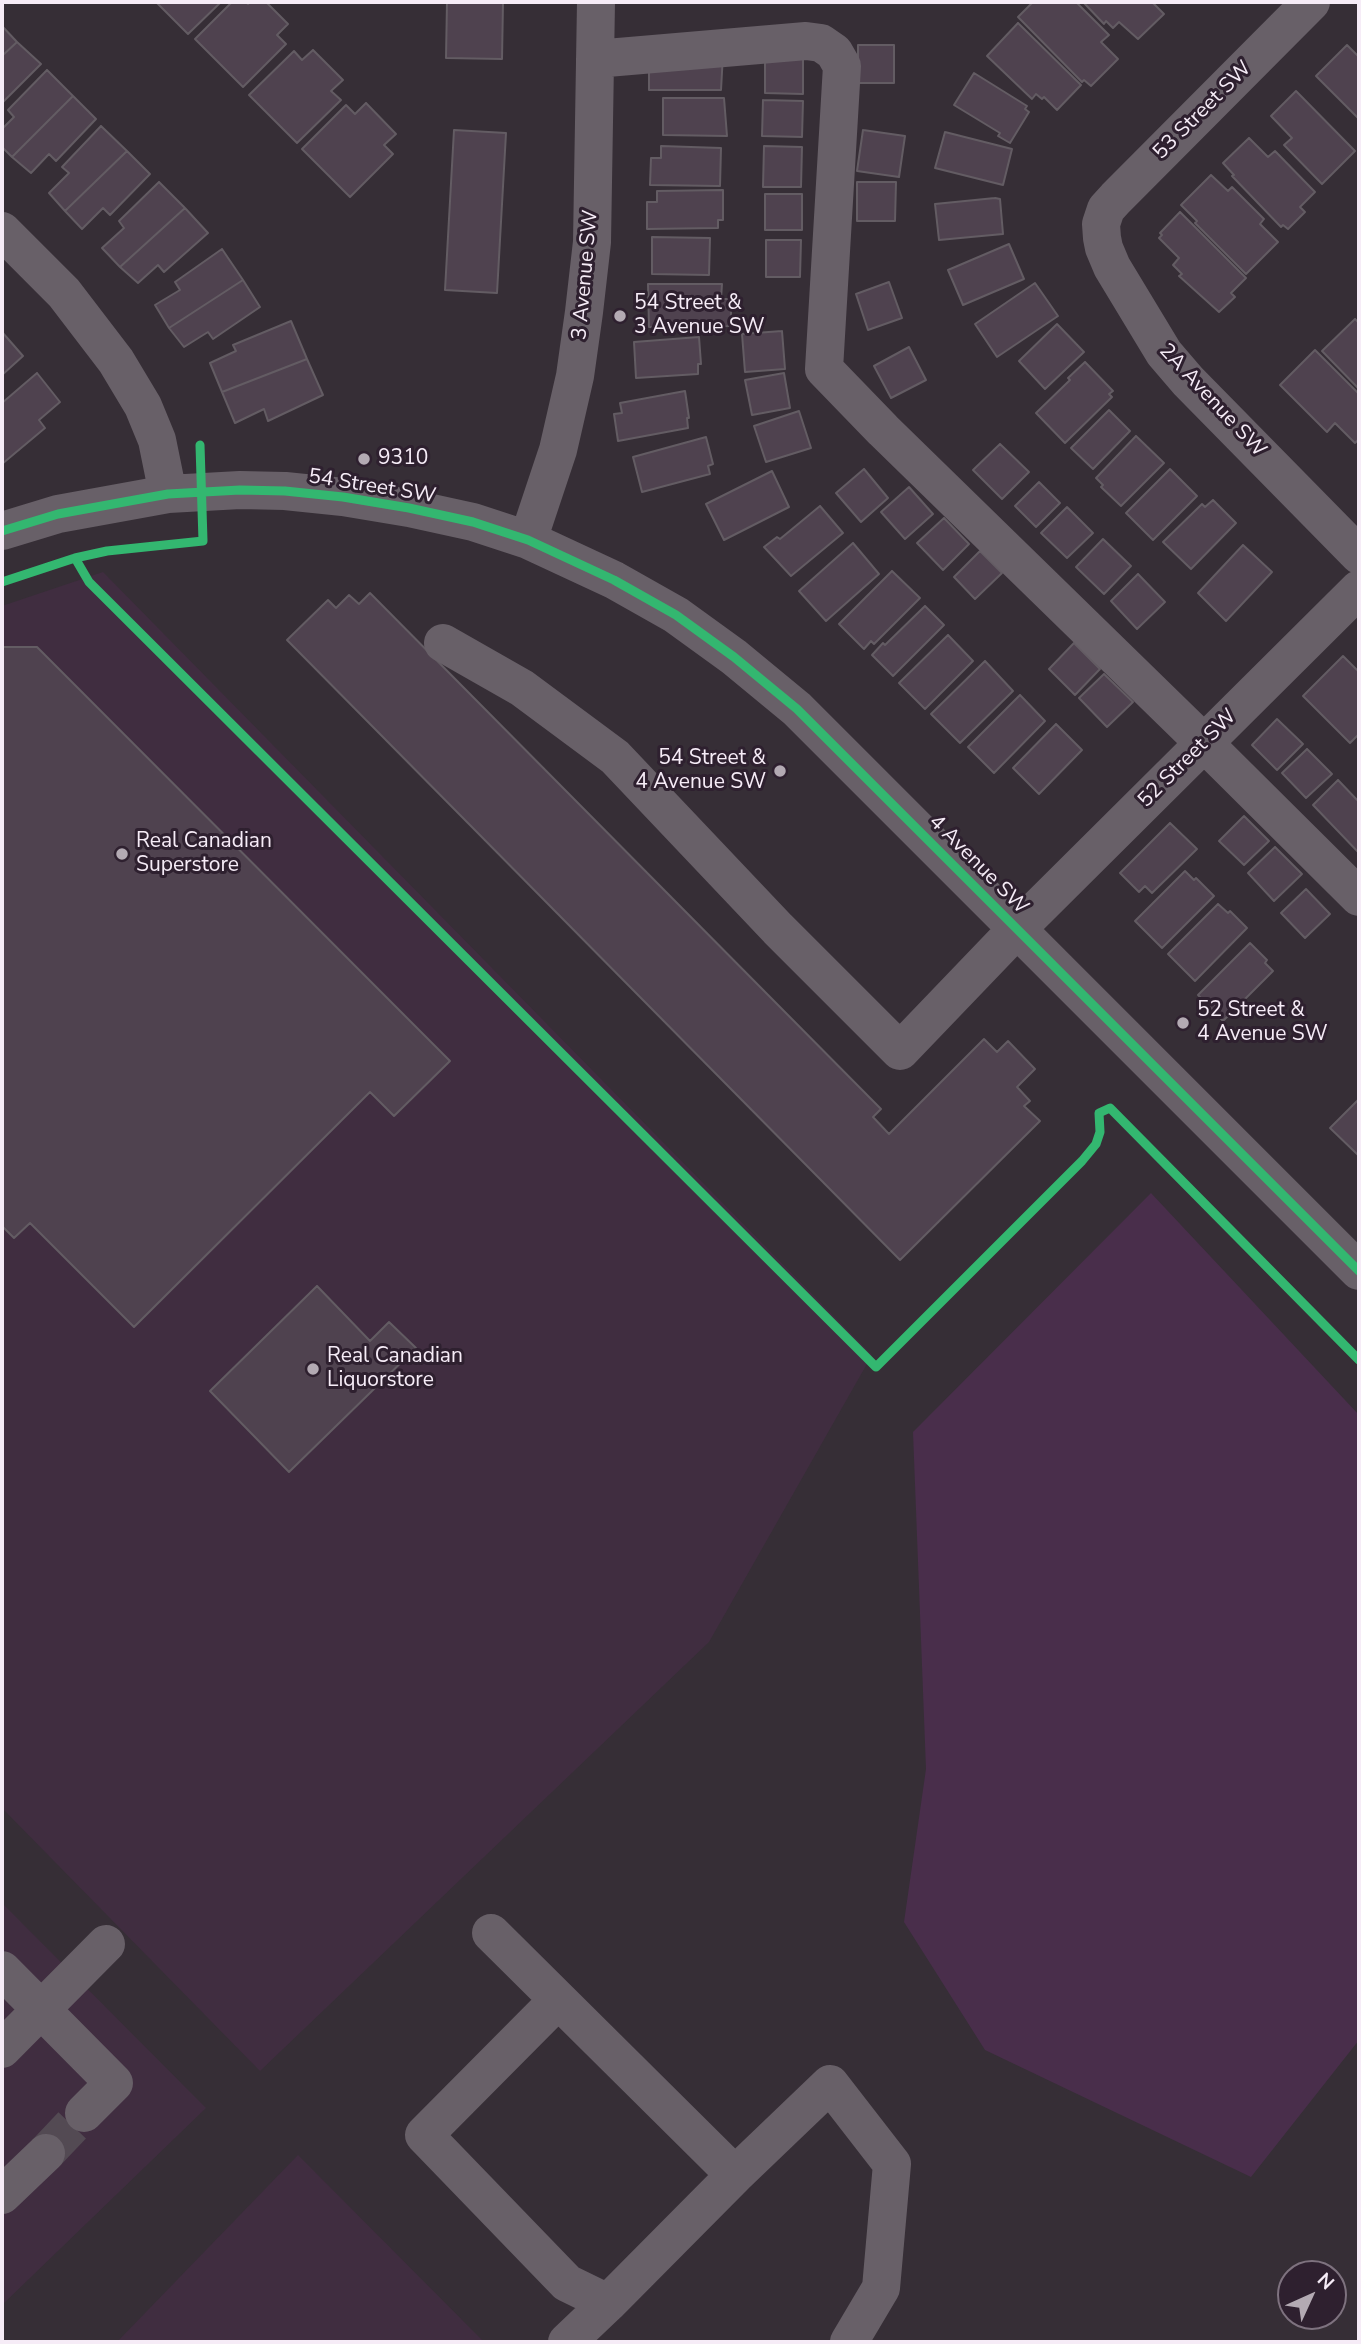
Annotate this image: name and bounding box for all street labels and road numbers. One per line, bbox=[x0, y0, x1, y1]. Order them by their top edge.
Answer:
street label: 53 Street SW bbox=[1148, 56, 1258, 166]
street label: 3 Avenue SW bbox=[568, 209, 604, 341]
street label: 2A Avenue SW bbox=[1153, 339, 1271, 463]
street label: 54 Street SW bbox=[306, 464, 438, 510]
street label: 52 Street SW bbox=[1133, 704, 1243, 814]
street label: 4 Avenue SW bbox=[923, 810, 1033, 920]

